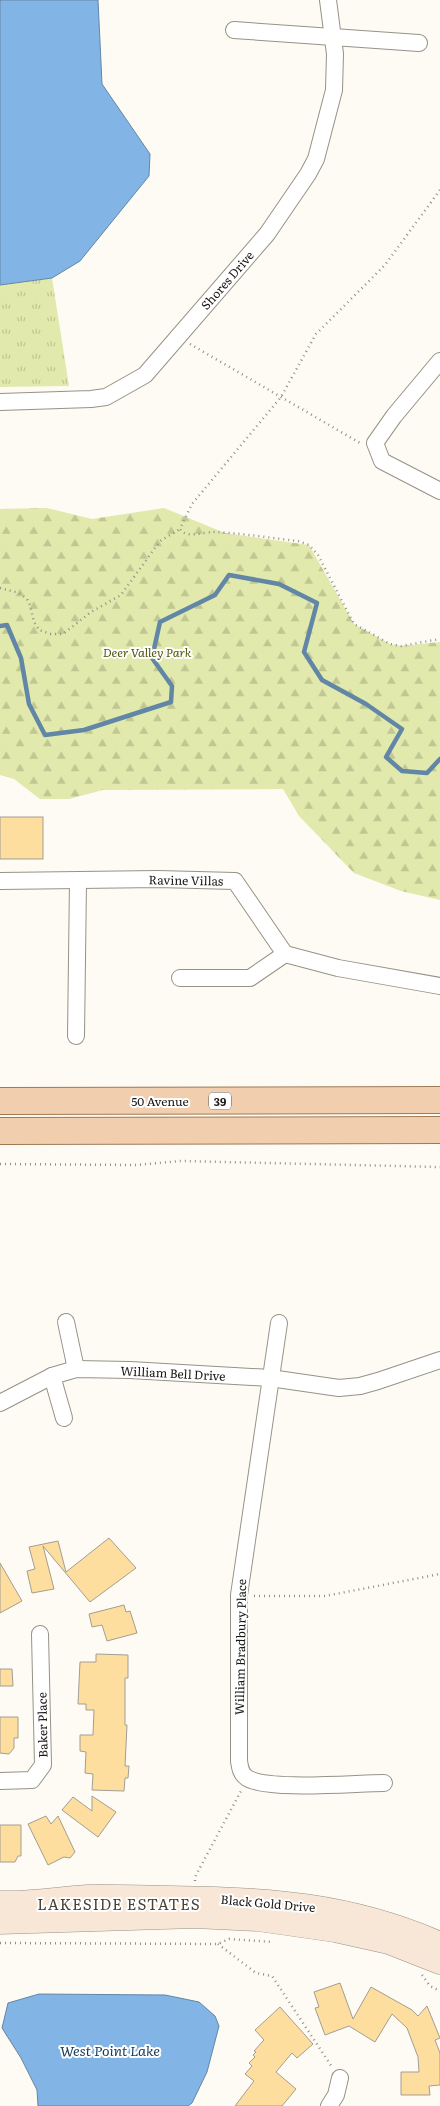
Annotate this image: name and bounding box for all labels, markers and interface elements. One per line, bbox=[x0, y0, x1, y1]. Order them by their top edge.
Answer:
street label: Shores Drive bbox=[196, 247, 258, 313]
park label: Deer Valley Park bbox=[103, 643, 192, 661]
street label: Ravine Villas bbox=[149, 870, 224, 890]
street label: 50 Avenue bbox=[131, 1092, 189, 1110]
road number: 39 bbox=[209, 1092, 231, 1110]
street label: William Bell Drive bbox=[120, 1361, 226, 1385]
street label: William Bradbury Place bbox=[230, 1579, 250, 1715]
street label: Baker Place bbox=[32, 1692, 52, 1758]
street label: Black Gold Drive bbox=[220, 1890, 316, 1916]
district label: LAKESIDE ESTATES bbox=[37, 1892, 201, 1915]
water label: West Point Lake bbox=[60, 2040, 160, 2060]

